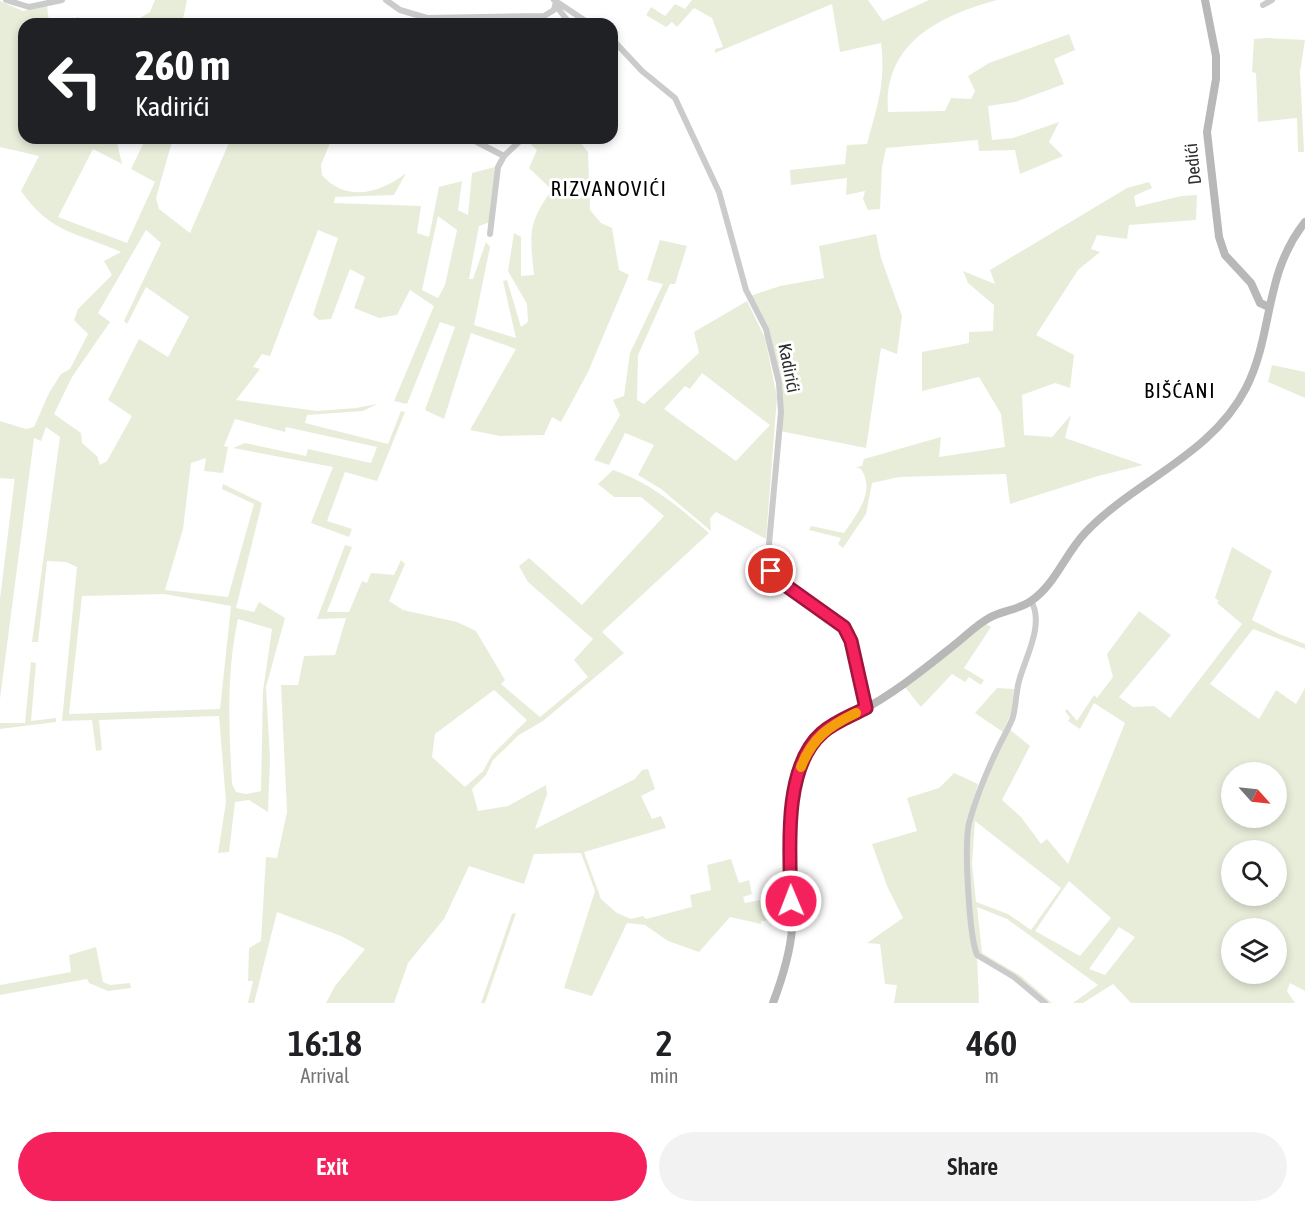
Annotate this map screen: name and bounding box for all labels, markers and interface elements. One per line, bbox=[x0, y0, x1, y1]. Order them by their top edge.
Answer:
text: 260 m bbox=[135, 41, 230, 89]
icon: left bbox=[36, 42, 114, 120]
text: Kadirići bbox=[135, 91, 210, 122]
street label: Dedići bbox=[1180, 142, 1205, 186]
district label: RIZVANOVIĆI bbox=[551, 176, 667, 200]
street label: Kadirići bbox=[774, 341, 805, 394]
district label: BIŠĆANI bbox=[1144, 378, 1216, 402]
pin bbox=[745, 545, 796, 596]
icon: arrive bbox=[754, 554, 787, 587]
north arrow bbox=[1221, 762, 1287, 828]
map controls bbox=[1221, 762, 1287, 984]
button: search bbox=[1221, 840, 1287, 906]
position arrow bbox=[759, 869, 823, 933]
button: layers bbox=[1221, 918, 1287, 984]
text: 16:18 bbox=[288, 1022, 362, 1064]
text: 2 bbox=[656, 1022, 673, 1064]
text: 460 bbox=[966, 1022, 1017, 1064]
text: Arrival bbox=[300, 1064, 349, 1087]
text: min bbox=[650, 1064, 679, 1087]
text: m bbox=[985, 1064, 999, 1087]
button: Exit bbox=[18, 1132, 647, 1201]
button: Share bbox=[659, 1132, 1287, 1201]

